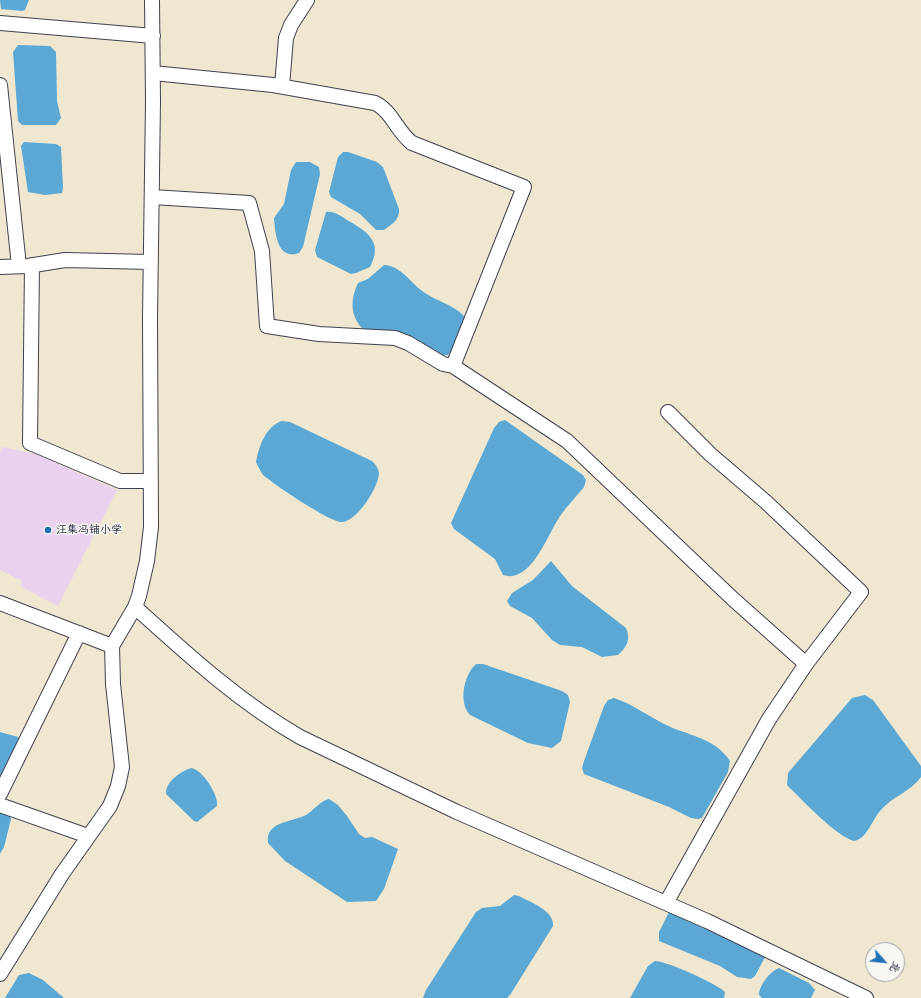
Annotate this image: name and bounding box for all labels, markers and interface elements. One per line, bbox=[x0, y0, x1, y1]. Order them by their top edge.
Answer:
place label: 汪集冯铺小学 bbox=[56, 523, 122, 537]
marker: 汪集冯铺小学 bbox=[43, 525, 53, 535]
north arrow bbox=[865, 942, 905, 982]
text: 北 bbox=[884, 958, 906, 976]

